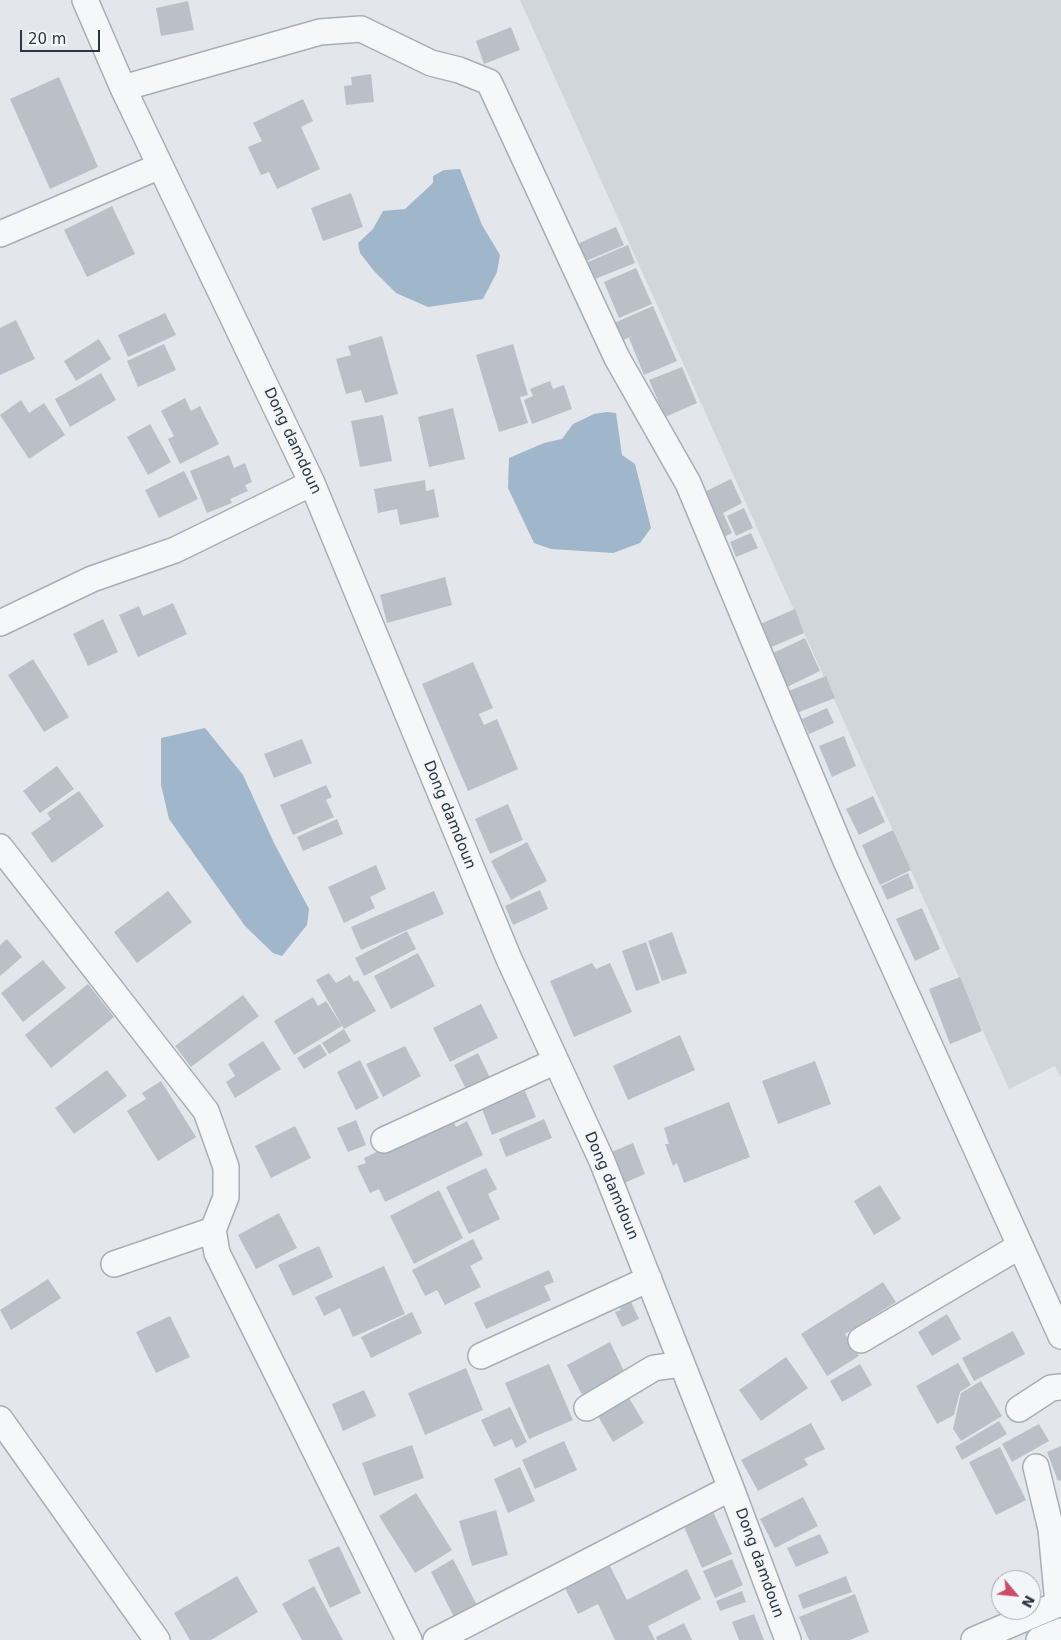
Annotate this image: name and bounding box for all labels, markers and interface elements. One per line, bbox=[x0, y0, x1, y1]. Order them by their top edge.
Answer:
scale bar bbox=[22, 20, 102, 52]
text: 20 m bbox=[28, 30, 66, 48]
street label: Dong damdoun bbox=[259, 385, 325, 497]
street label: Dong damdoun bbox=[419, 758, 479, 872]
street label: Dong damdoun bbox=[580, 1129, 642, 1243]
street label: Dong damdoun bbox=[731, 1506, 787, 1620]
north arrow bbox=[991, 1570, 1041, 1620]
text: N bbox=[1019, 1593, 1038, 1611]

